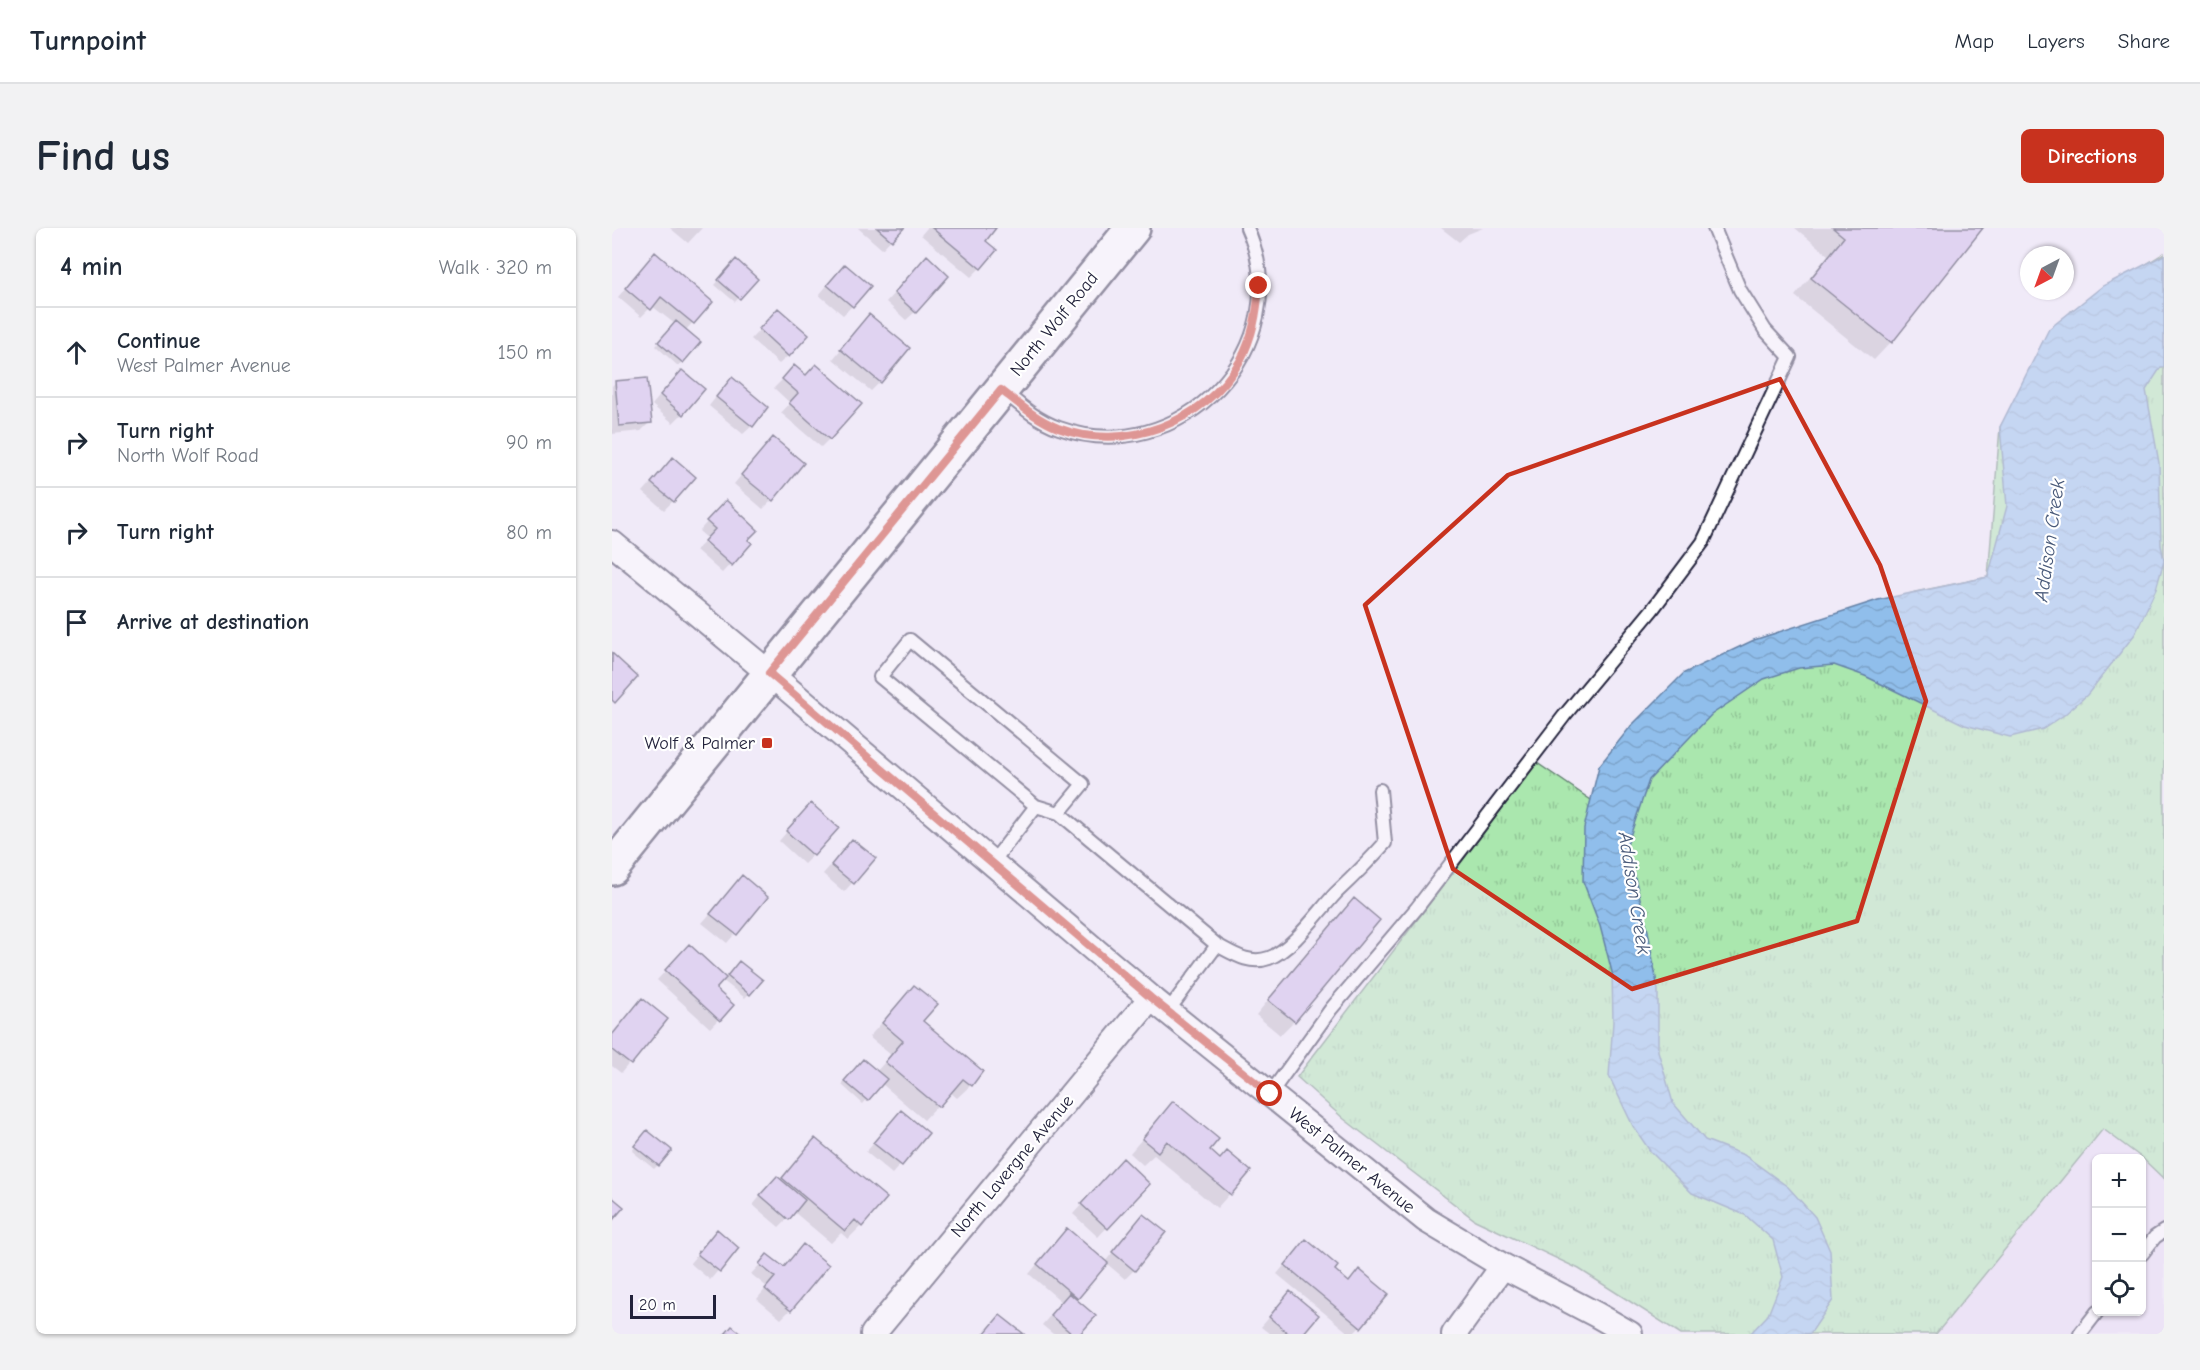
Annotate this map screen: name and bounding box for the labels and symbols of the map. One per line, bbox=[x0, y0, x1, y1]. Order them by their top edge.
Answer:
north arrow bbox=[2020, 246, 2074, 300]
street label: North Wolf Road bbox=[1006, 268, 1103, 380]
route end bbox=[1245, 272, 1271, 298]
water label: Addison Creek bbox=[2029, 477, 2070, 604]
place label: Wolf & Palmer bbox=[644, 733, 756, 754]
marker: Wolf & Palmer bbox=[760, 736, 774, 750]
water label: Addison Creek bbox=[1613, 829, 1656, 956]
route start bbox=[1256, 1080, 1282, 1106]
street label: North Lavergne Avenue bbox=[947, 1091, 1078, 1242]
street label: West Palmer Avenue bbox=[1284, 1103, 1419, 1218]
scale bar bbox=[630, 1292, 716, 1320]

